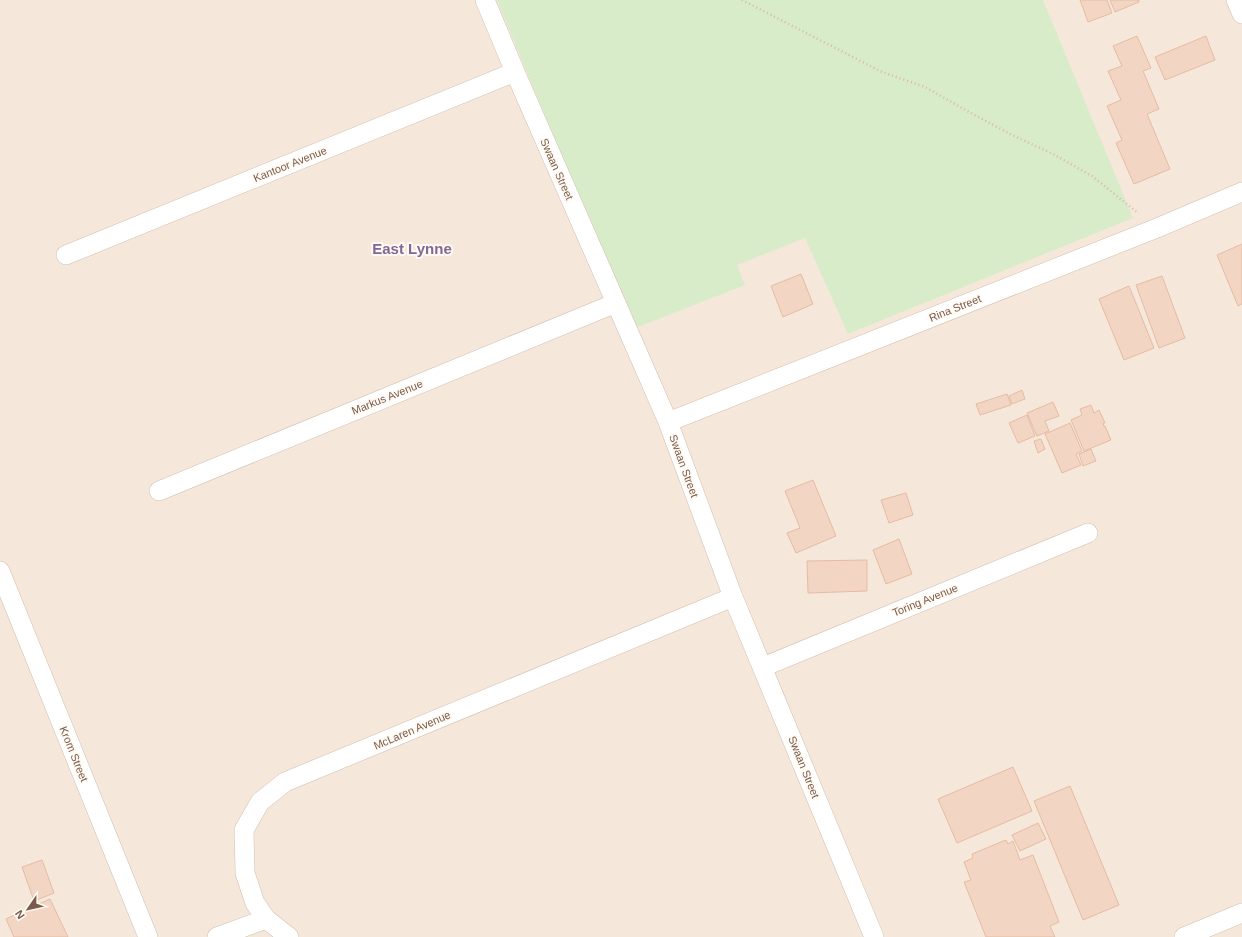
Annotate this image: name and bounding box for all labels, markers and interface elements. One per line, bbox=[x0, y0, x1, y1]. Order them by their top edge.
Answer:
street label: Swaan Street bbox=[538, 136, 576, 202]
street label: Kantoor Avenue bbox=[252, 144, 328, 184]
district label: East Lynne bbox=[372, 240, 452, 257]
street label: Rina Street bbox=[927, 292, 983, 324]
street label: Markus Avenue bbox=[350, 377, 424, 417]
street label: Swaan Street bbox=[667, 433, 701, 499]
street label: Toring Avenue bbox=[891, 581, 959, 619]
street label: McLaren Avenue bbox=[372, 708, 452, 752]
street label: Krom Street bbox=[57, 725, 91, 783]
street label: Swaan Street bbox=[786, 734, 822, 800]
north arrow bbox=[8, 889, 48, 929]
text: N bbox=[12, 908, 27, 921]

